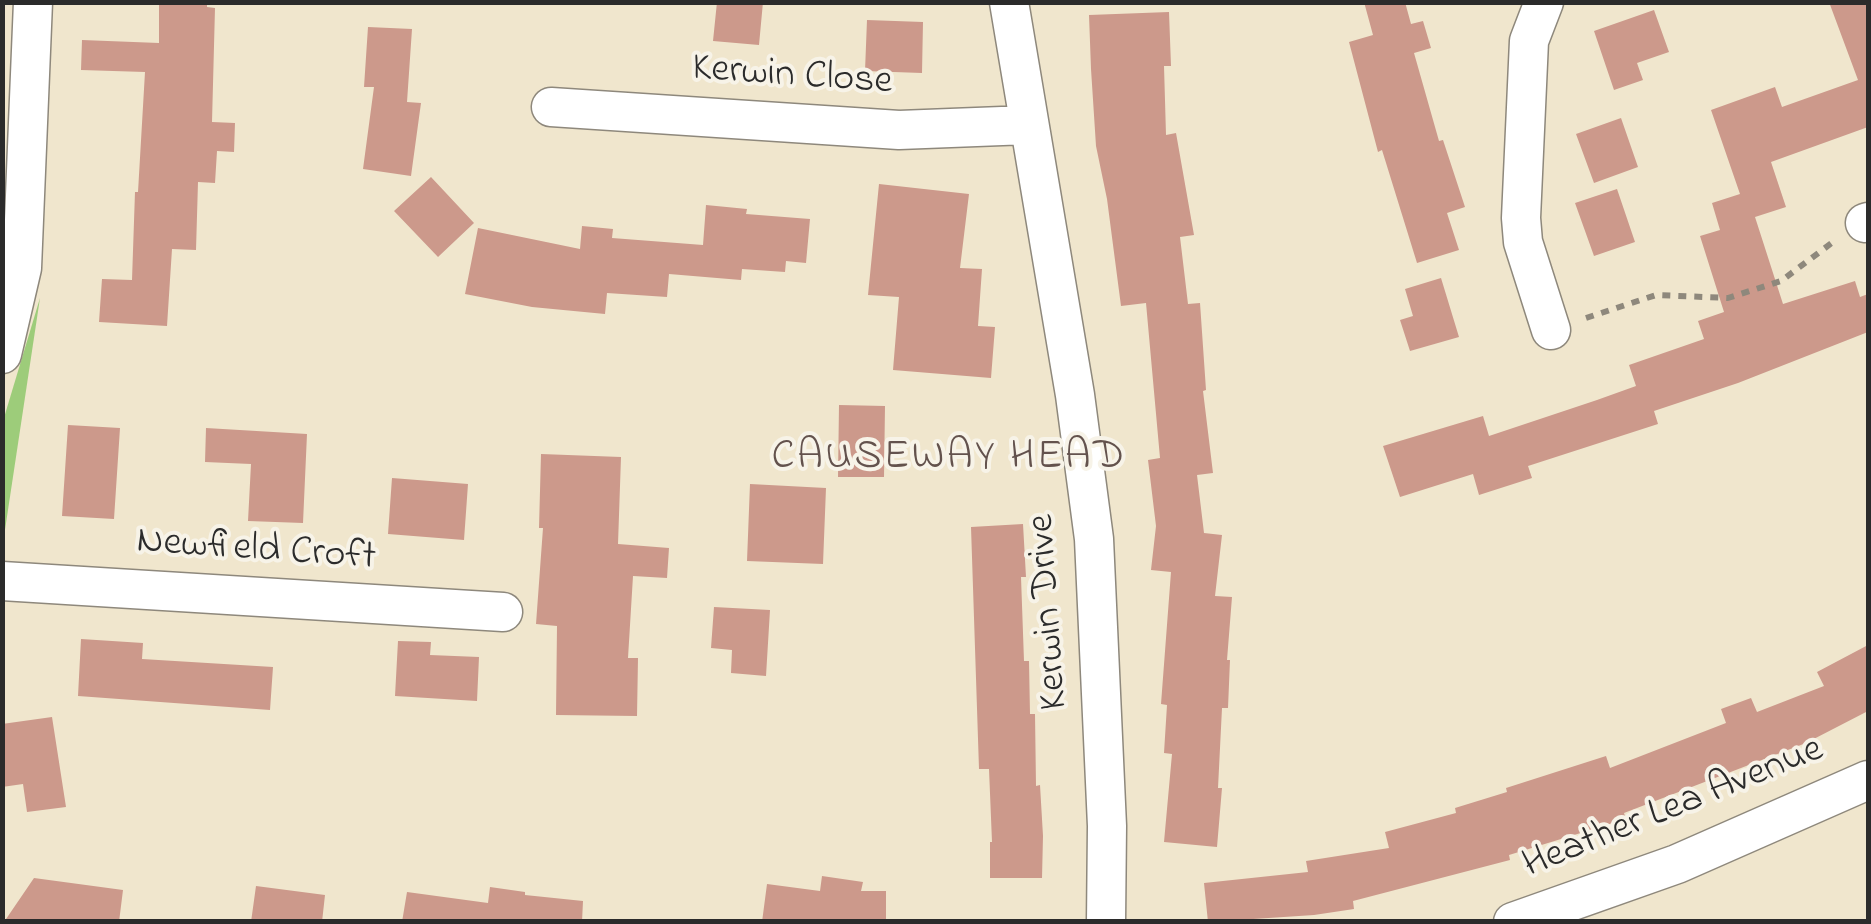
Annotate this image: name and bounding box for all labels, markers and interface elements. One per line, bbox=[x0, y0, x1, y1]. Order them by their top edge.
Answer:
street label: Kerwin Close bbox=[690, 47, 894, 109]
district label: CAUSEWAY HEAD bbox=[771, 435, 1127, 485]
street label: Kerwin Drive bbox=[1020, 512, 1082, 712]
street label: Newfield Croft bbox=[135, 520, 377, 584]
street label: Heather Lea Avenue bbox=[1517, 728, 1831, 892]

